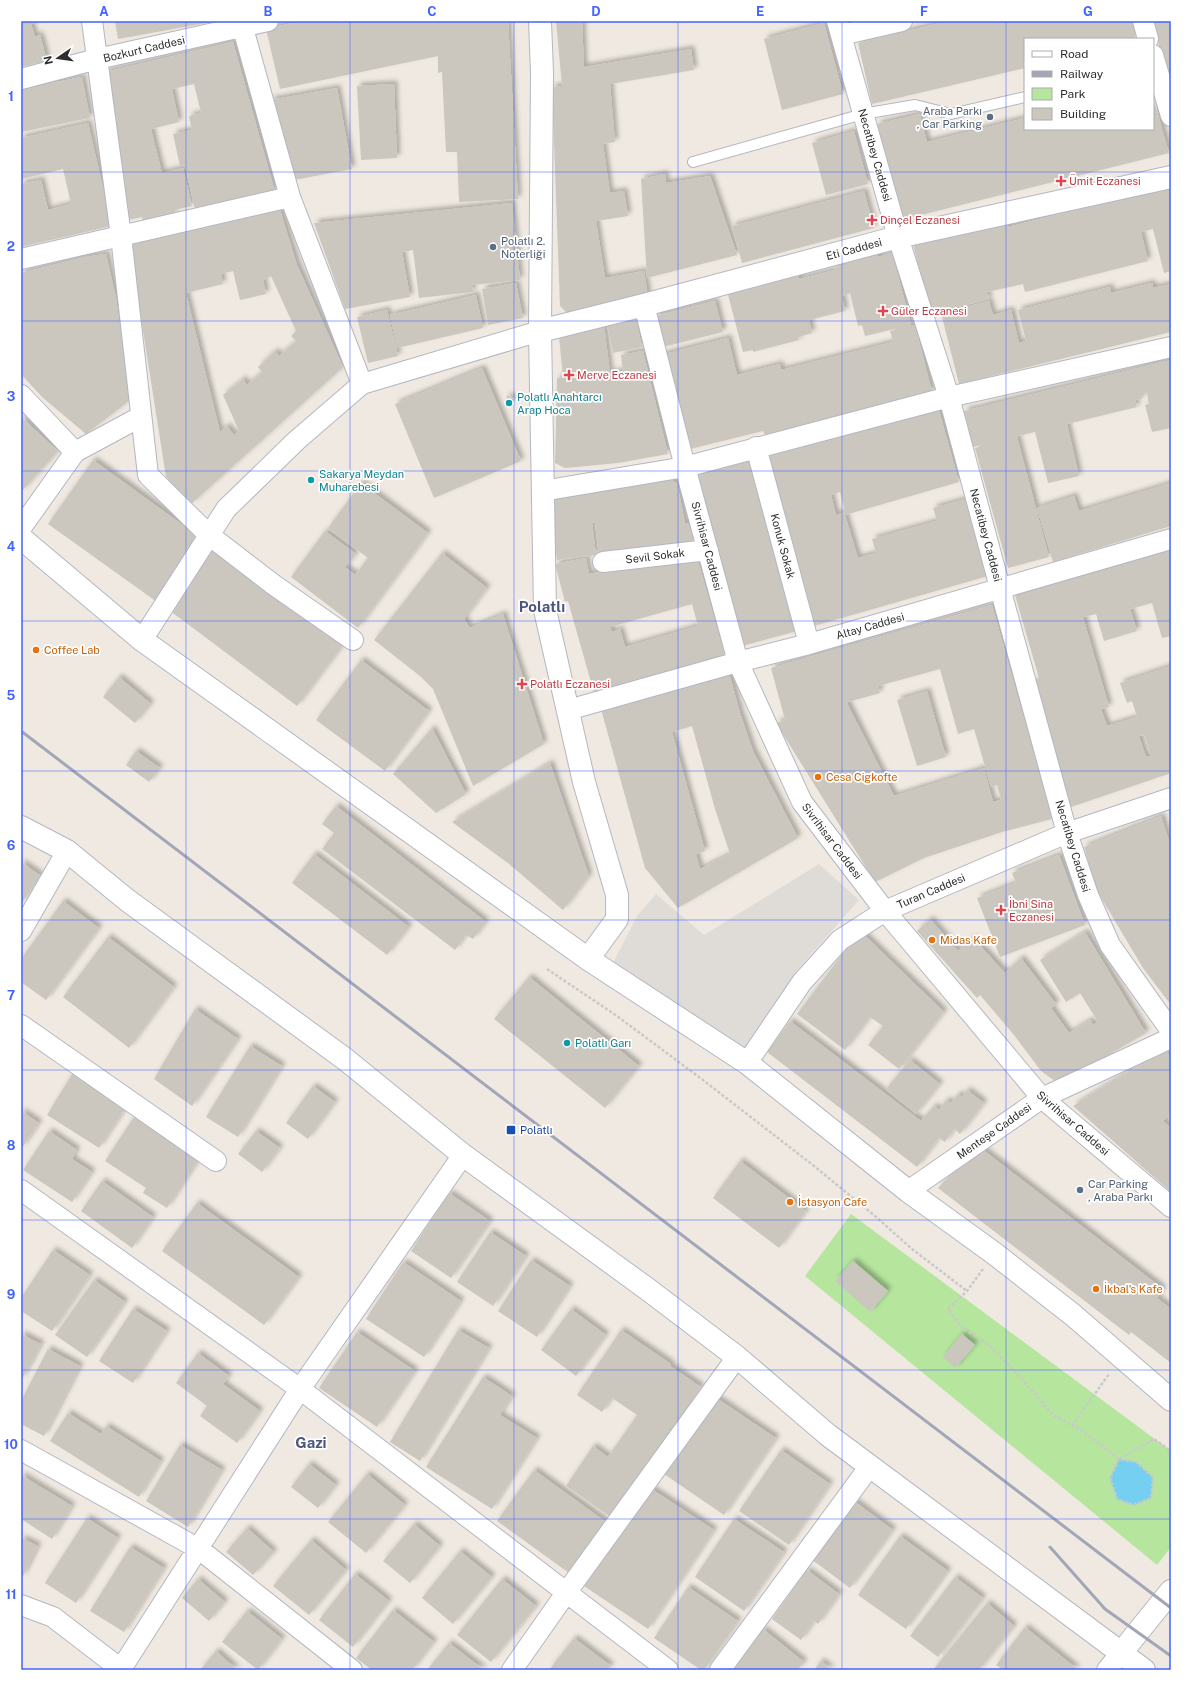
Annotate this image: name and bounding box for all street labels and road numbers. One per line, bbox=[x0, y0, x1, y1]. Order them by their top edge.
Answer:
street label: Bozkurt Caddesi bbox=[102, 34, 186, 64]
street label: Necatibey Caddesi bbox=[856, 107, 894, 203]
street label: Eti Caddesi bbox=[825, 236, 883, 262]
street label: Necatibey Caddesi bbox=[968, 487, 1004, 583]
street label: Sivrihisar Caddesi bbox=[689, 500, 725, 592]
street label: Konuk Sokak bbox=[769, 512, 797, 580]
street label: Sevil Sokak bbox=[625, 546, 685, 566]
street label: Altay Caddesi bbox=[834, 611, 906, 641]
street label: Necatibey Caddesi bbox=[1053, 798, 1093, 894]
street label: Sivrihisar Caddesi bbox=[800, 801, 864, 881]
street label: Turan Caddesi bbox=[895, 871, 967, 911]
street label: Sivrihisar Caddesi bbox=[1034, 1088, 1112, 1158]
street label: Menteşe Caddesi bbox=[955, 1101, 1034, 1162]

